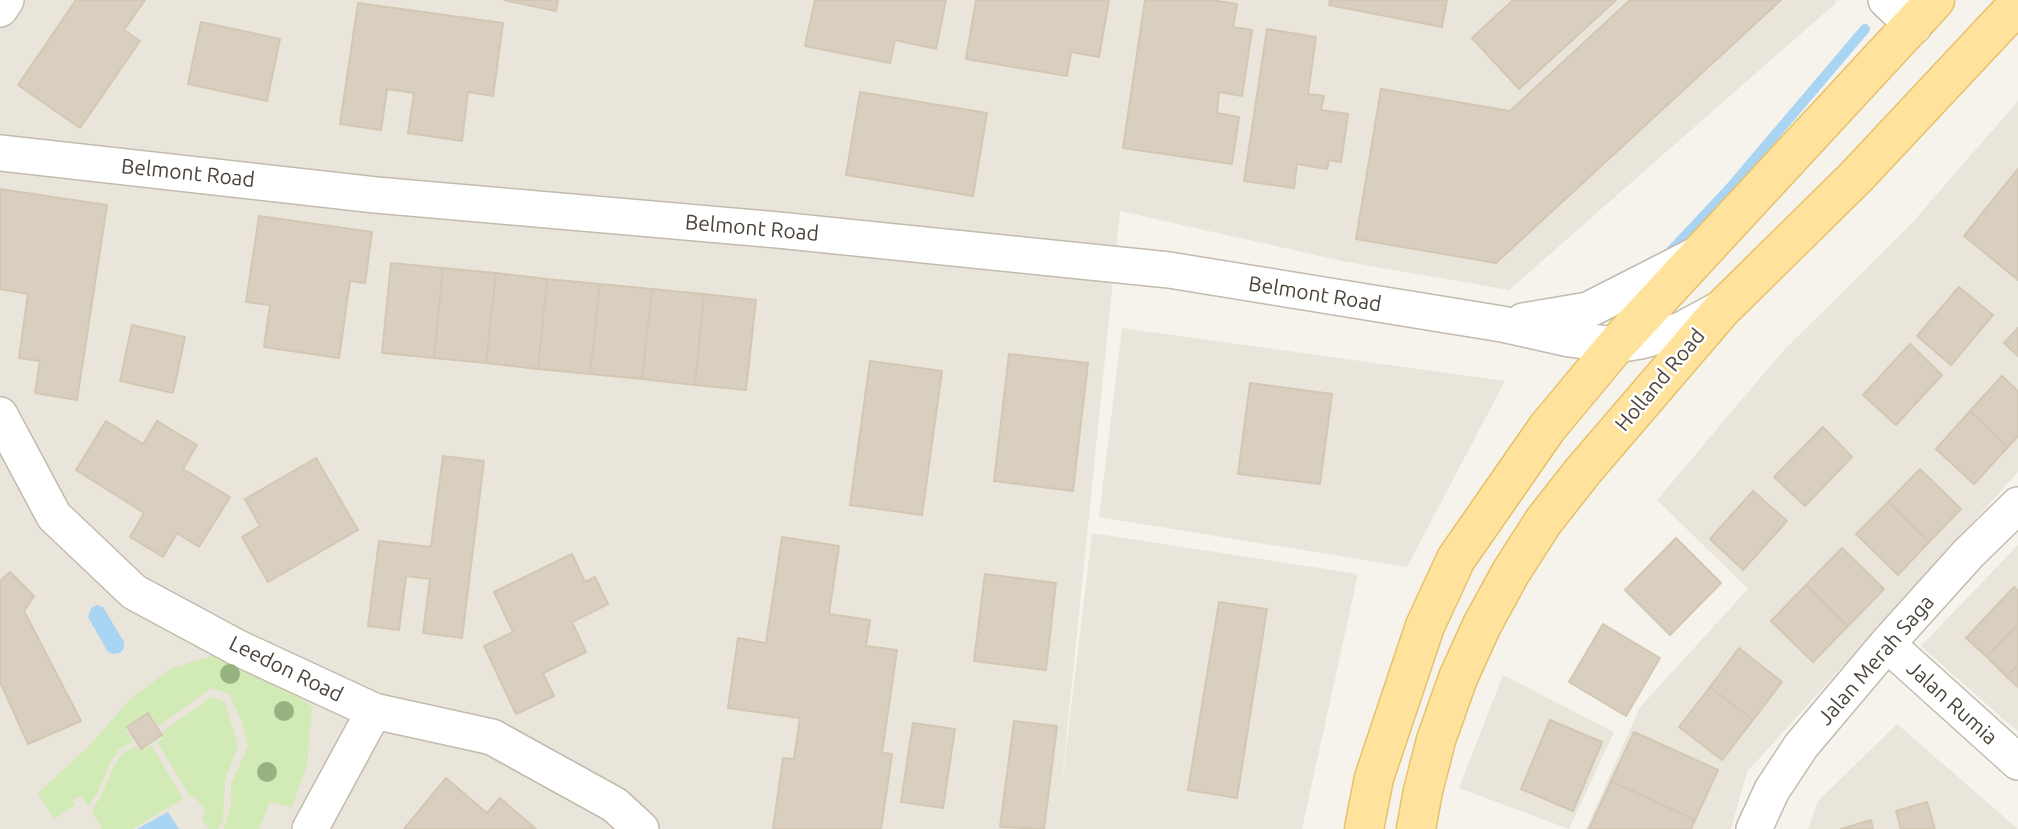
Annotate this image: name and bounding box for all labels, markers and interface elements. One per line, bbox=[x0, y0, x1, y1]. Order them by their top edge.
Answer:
street label: Belmont Road bbox=[120, 153, 256, 193]
street label: Belmont Road bbox=[684, 210, 820, 246]
street label: Belmont Road bbox=[1247, 271, 1383, 317]
street label: Holland Road bbox=[1610, 324, 1710, 436]
street label: Jalan Merah Saga bbox=[1813, 590, 1939, 730]
street label: Leedon Road bbox=[225, 631, 347, 707]
street label: Jalan Rumia bbox=[1901, 656, 2003, 750]

